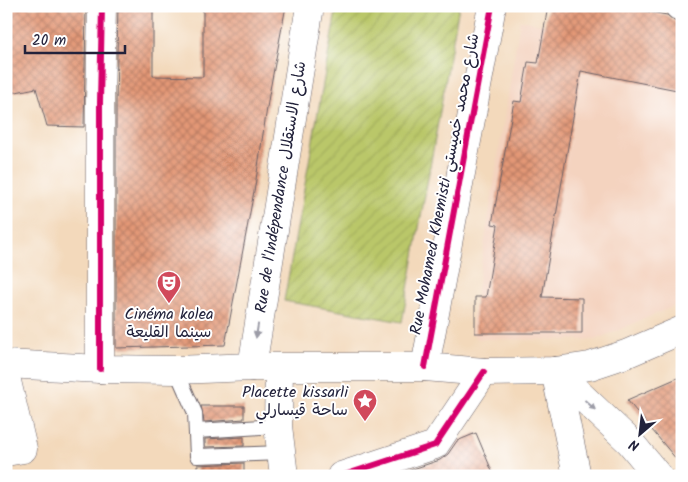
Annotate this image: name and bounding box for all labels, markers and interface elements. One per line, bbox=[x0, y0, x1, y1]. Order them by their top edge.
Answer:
scale bar bbox=[25, 22, 125, 54]
text: 20 m bbox=[32, 29, 66, 53]
street label: Rue Mohamed Khemisti شارع محمد خميستي bbox=[403, 31, 488, 337]
street label: Rue de l'Indépendance شارع الاستقلال bbox=[249, 59, 313, 315]
theatre icon: Cinéma kolea سينما القليعة bbox=[156, 270, 182, 304]
place label: Cinéma kolea سينما القليعة bbox=[125, 302, 213, 345]
one-way arrow bbox=[253, 323, 261, 339]
place label: Placette kissarli ساحة قيسارلي bbox=[242, 380, 349, 424]
place icon: Placette kissarli ساحة قيسارلي bbox=[352, 388, 378, 422]
one-way arrow bbox=[584, 399, 596, 411]
north arrow bbox=[616, 410, 666, 460]
text: N bbox=[625, 433, 643, 456]

